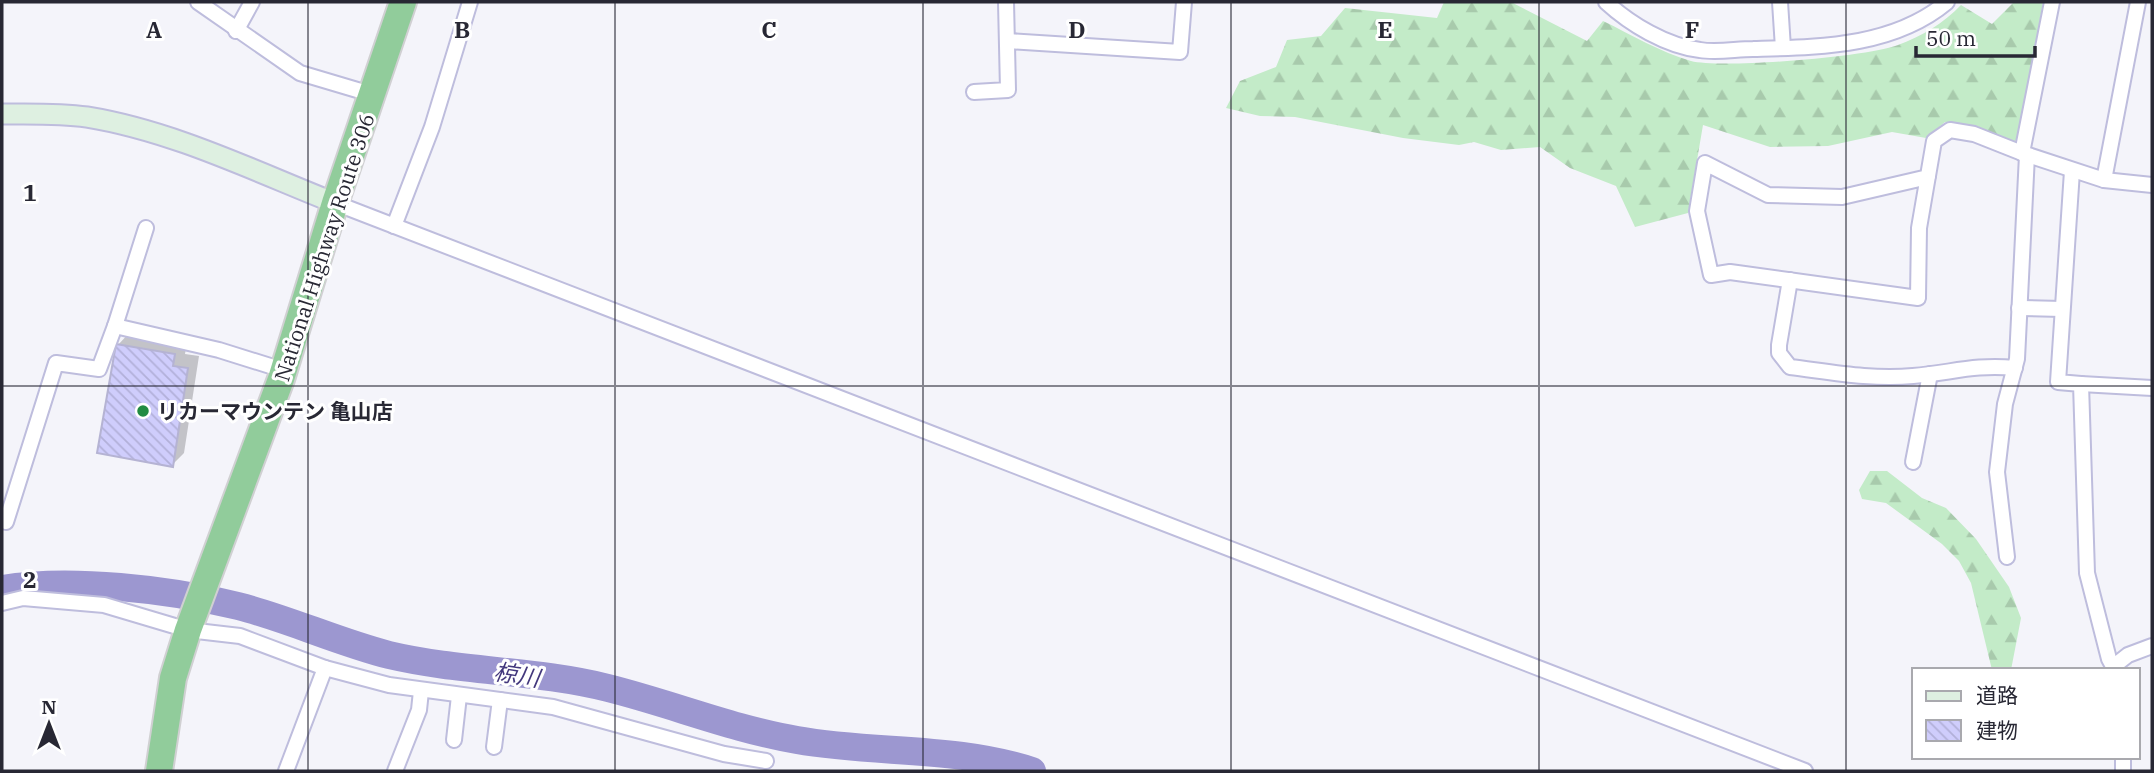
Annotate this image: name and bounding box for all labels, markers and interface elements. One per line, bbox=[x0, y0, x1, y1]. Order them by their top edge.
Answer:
text: A bbox=[146, 14, 162, 44]
text: B bbox=[454, 14, 470, 44]
text: C bbox=[761, 14, 777, 44]
text: D bbox=[1068, 14, 1086, 44]
text: E bbox=[1377, 14, 1393, 44]
text: F bbox=[1685, 14, 1699, 44]
scale bar bbox=[1916, 14, 2035, 58]
text: 50 m bbox=[1926, 24, 1976, 52]
street label: National Highway Route 306 bbox=[267, 109, 381, 385]
text: 1 bbox=[23, 177, 37, 207]
place label: リカーマウンテン 亀山店 bbox=[157, 397, 393, 425]
marker: リカーマウンテン 亀山店 bbox=[135, 403, 151, 419]
text: 2 bbox=[23, 564, 37, 594]
water label: 椋川 bbox=[492, 656, 545, 693]
legend bbox=[1912, 668, 2140, 759]
text: 道路 bbox=[1976, 681, 2018, 709]
north arrow bbox=[14, 689, 84, 759]
text: N bbox=[41, 695, 57, 719]
text: 建物 bbox=[1976, 716, 2018, 744]

